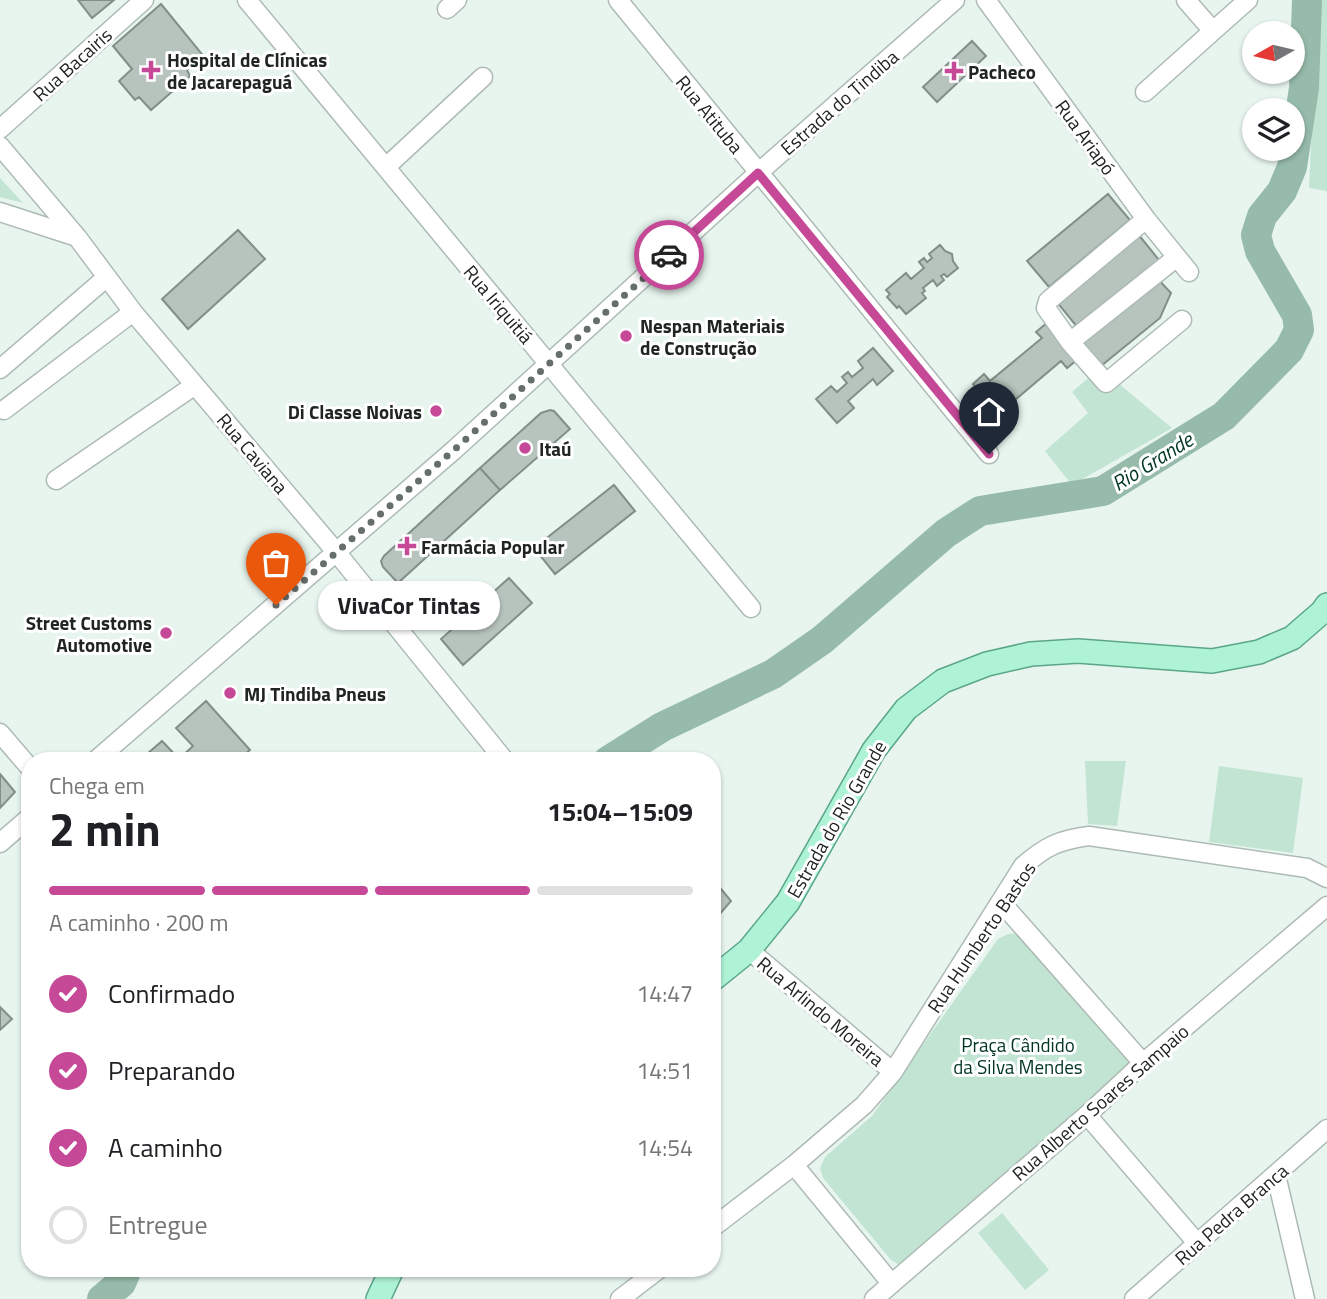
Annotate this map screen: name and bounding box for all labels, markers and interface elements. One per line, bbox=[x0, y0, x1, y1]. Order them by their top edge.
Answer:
street label: Rua Bacairis bbox=[26, 20, 118, 108]
north arrow bbox=[1242, 21, 1306, 84]
map controls bbox=[1242, 21, 1305, 161]
street label: Estrada do Tindiba bbox=[774, 42, 905, 162]
place label: Hospital de Clínicas de Jacarepaguá bbox=[167, 45, 327, 96]
place label: Pacheco bbox=[968, 57, 1036, 86]
marker: Hospital de Clínicas de Jacarepaguá bbox=[141, 60, 161, 80]
marker: Pacheco bbox=[946, 63, 962, 79]
street label: Rua Atituba bbox=[669, 69, 751, 160]
street label: Rua Ariapó bbox=[1049, 93, 1123, 181]
button: layers bbox=[1242, 98, 1305, 161]
courier bbox=[634, 220, 704, 290]
icon: car bbox=[650, 236, 688, 274]
street label: Rua Iriquitiá bbox=[457, 258, 541, 350]
place label: Nespan Materiais de Construção bbox=[640, 311, 785, 362]
marker: Nespan Materiais de Construção bbox=[618, 328, 634, 344]
pin bbox=[959, 382, 1019, 454]
icon: home bbox=[970, 393, 1008, 431]
place label: Di Classe Noivas bbox=[288, 397, 422, 426]
marker: Di Classe Noivas bbox=[428, 403, 444, 419]
street label: Rua Caviana bbox=[210, 406, 296, 500]
water label: Rio Grande bbox=[1105, 423, 1200, 499]
place label: Itaú bbox=[539, 434, 572, 463]
marker: Itaú bbox=[517, 440, 533, 456]
place label: Farmácia Popular bbox=[421, 532, 565, 561]
pin bbox=[246, 533, 306, 605]
marker: Farmácia Popular bbox=[399, 538, 415, 554]
icon: bag bbox=[257, 544, 295, 582]
callout: VivaCor Tintas bbox=[318, 580, 500, 630]
text: VivaCor Tintas bbox=[338, 588, 480, 623]
place label: Street Customs Automotive bbox=[26, 608, 152, 659]
marker: Street Customs Automotive bbox=[158, 625, 174, 641]
place label: MJ Tindiba Pneus bbox=[244, 679, 386, 708]
marker: MJ Tindiba Pneus bbox=[222, 685, 238, 701]
street label: Estrada do Rio Grande bbox=[779, 735, 893, 903]
text: Chega em bbox=[49, 768, 145, 803]
text: 15:04–15:09 bbox=[547, 792, 693, 831]
text: 2 min bbox=[49, 794, 161, 864]
street label: Rua Humberto Bastos bbox=[920, 855, 1043, 1018]
text: A caminho · 200 m bbox=[49, 905, 228, 940]
street label: Rua Arlindo Moreira bbox=[751, 949, 891, 1073]
text: Confirmado bbox=[108, 974, 235, 1013]
icon: check bbox=[49, 975, 87, 1013]
text: 14:47 bbox=[636, 976, 693, 1011]
street label: Rua Alberto Soares Sampaio bbox=[1005, 1017, 1195, 1187]
park label: Praça Cândido da Silva Mendes bbox=[953, 1030, 1083, 1081]
text: Preparando bbox=[108, 1051, 235, 1090]
icon: check bbox=[49, 1052, 87, 1090]
text: 14:51 bbox=[636, 1053, 693, 1088]
text: A caminho bbox=[108, 1128, 223, 1167]
icon: check bbox=[49, 1129, 87, 1167]
text: 14:54 bbox=[636, 1130, 693, 1165]
street label: Rua Pedra Branca bbox=[1168, 1156, 1295, 1272]
text: Entregue bbox=[108, 1205, 208, 1244]

